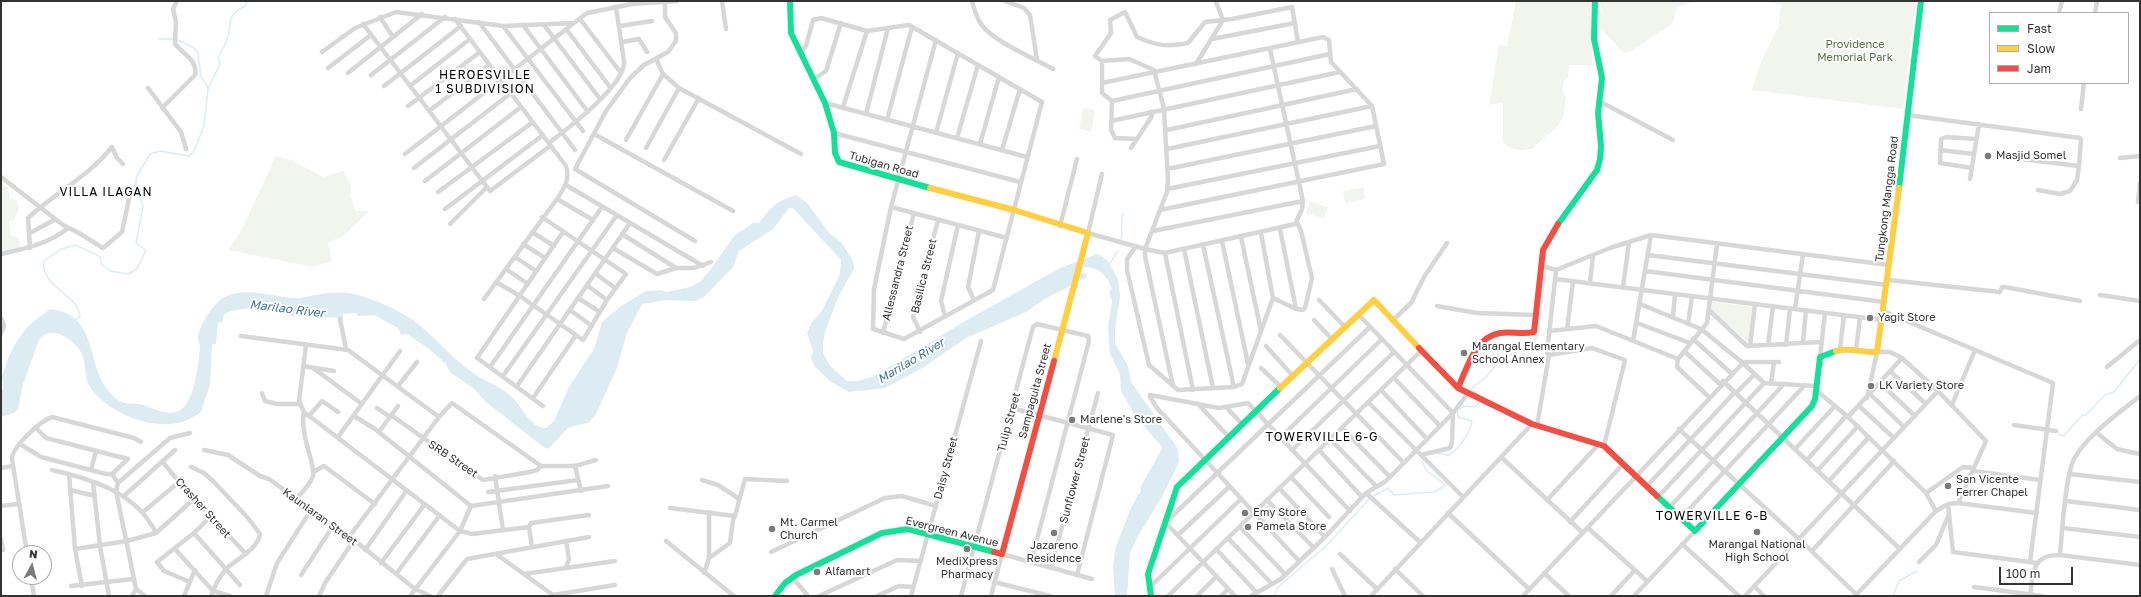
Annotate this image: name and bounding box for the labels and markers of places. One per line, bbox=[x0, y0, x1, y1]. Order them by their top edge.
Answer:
place label: Masjid Somel bbox=[1996, 149, 2066, 163]
marker: Masjid Somel bbox=[1983, 151, 1993, 161]
place label: Yagit Store bbox=[1878, 311, 1936, 325]
marker: Yagit Store bbox=[1865, 313, 1875, 323]
place label: Marangal Elementary School Annex bbox=[1472, 340, 1585, 366]
marker: Marangal Elementary School Annex bbox=[1459, 348, 1469, 358]
place label: LK Variety Store bbox=[1879, 379, 1964, 393]
marker: LK Variety Store bbox=[1866, 381, 1876, 391]
place label: Marlene's Store bbox=[1080, 413, 1162, 427]
marker: Marlene's Store bbox=[1067, 415, 1077, 425]
place label: San Vicente Ferrer Chapel bbox=[1956, 473, 2028, 499]
marker: San Vicente Ferrer Chapel bbox=[1943, 481, 1953, 491]
place label: Emy Store bbox=[1253, 506, 1307, 520]
marker: Emy Store bbox=[1240, 508, 1250, 518]
place label: Mt. Carmel Church bbox=[780, 516, 838, 542]
place label: Pamela Store bbox=[1256, 520, 1326, 534]
marker: Pamela Store bbox=[1243, 522, 1253, 532]
marker: Mt. Carmel Church bbox=[767, 524, 777, 534]
marker: Marangal National High School bbox=[1752, 527, 1762, 537]
marker: Jazareno Residence bbox=[1049, 528, 1059, 538]
place label: Marangal National High School bbox=[1709, 538, 1805, 564]
place label: Jazareno Residence bbox=[1027, 539, 1081, 565]
marker: MediXpress Pharmacy bbox=[962, 544, 972, 554]
place label: MediXpress Pharmacy bbox=[936, 555, 998, 581]
place label: Alfamart bbox=[825, 565, 870, 579]
marker: Alfamart bbox=[812, 567, 822, 577]

